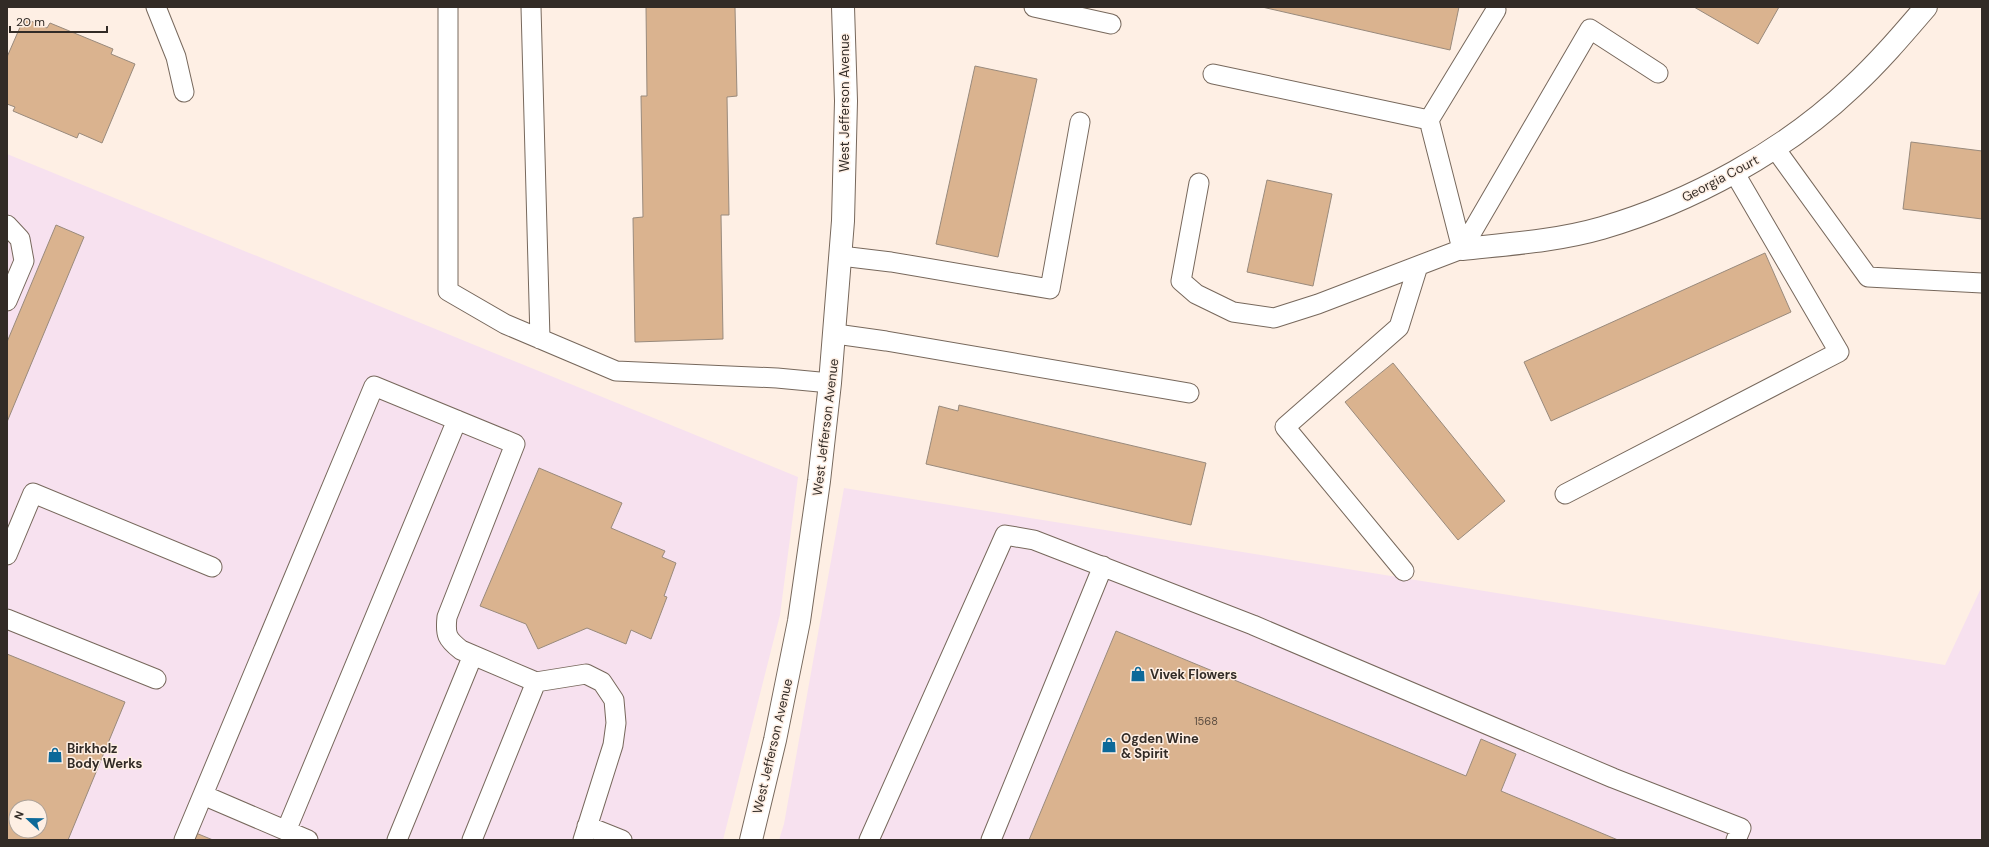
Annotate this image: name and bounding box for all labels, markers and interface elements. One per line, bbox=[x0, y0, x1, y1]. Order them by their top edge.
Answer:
scale bar bbox=[10, 8, 107, 34]
text: 20 m bbox=[16, 14, 45, 30]
street label: West Jefferson Avenue bbox=[836, 34, 853, 172]
street label: Georgia Court bbox=[1679, 151, 1762, 206]
street label: West Jefferson Avenue bbox=[809, 357, 842, 497]
shop icon: Vivek Flowers bbox=[1129, 665, 1147, 683]
place label: Vivek Flowers bbox=[1150, 666, 1237, 683]
street label: West Jefferson Avenue bbox=[749, 677, 796, 815]
house number: 1568 bbox=[1194, 714, 1218, 728]
place label: Ogden Wine & Spirit bbox=[1121, 730, 1199, 762]
shop icon: Ogden Wine & Spirit bbox=[1100, 736, 1118, 754]
place label: Birkholz Body Werks bbox=[67, 740, 143, 772]
shop icon: Birkholz Body Werks bbox=[46, 746, 64, 764]
north arrow bbox=[8, 799, 48, 839]
text: N bbox=[11, 809, 27, 822]

